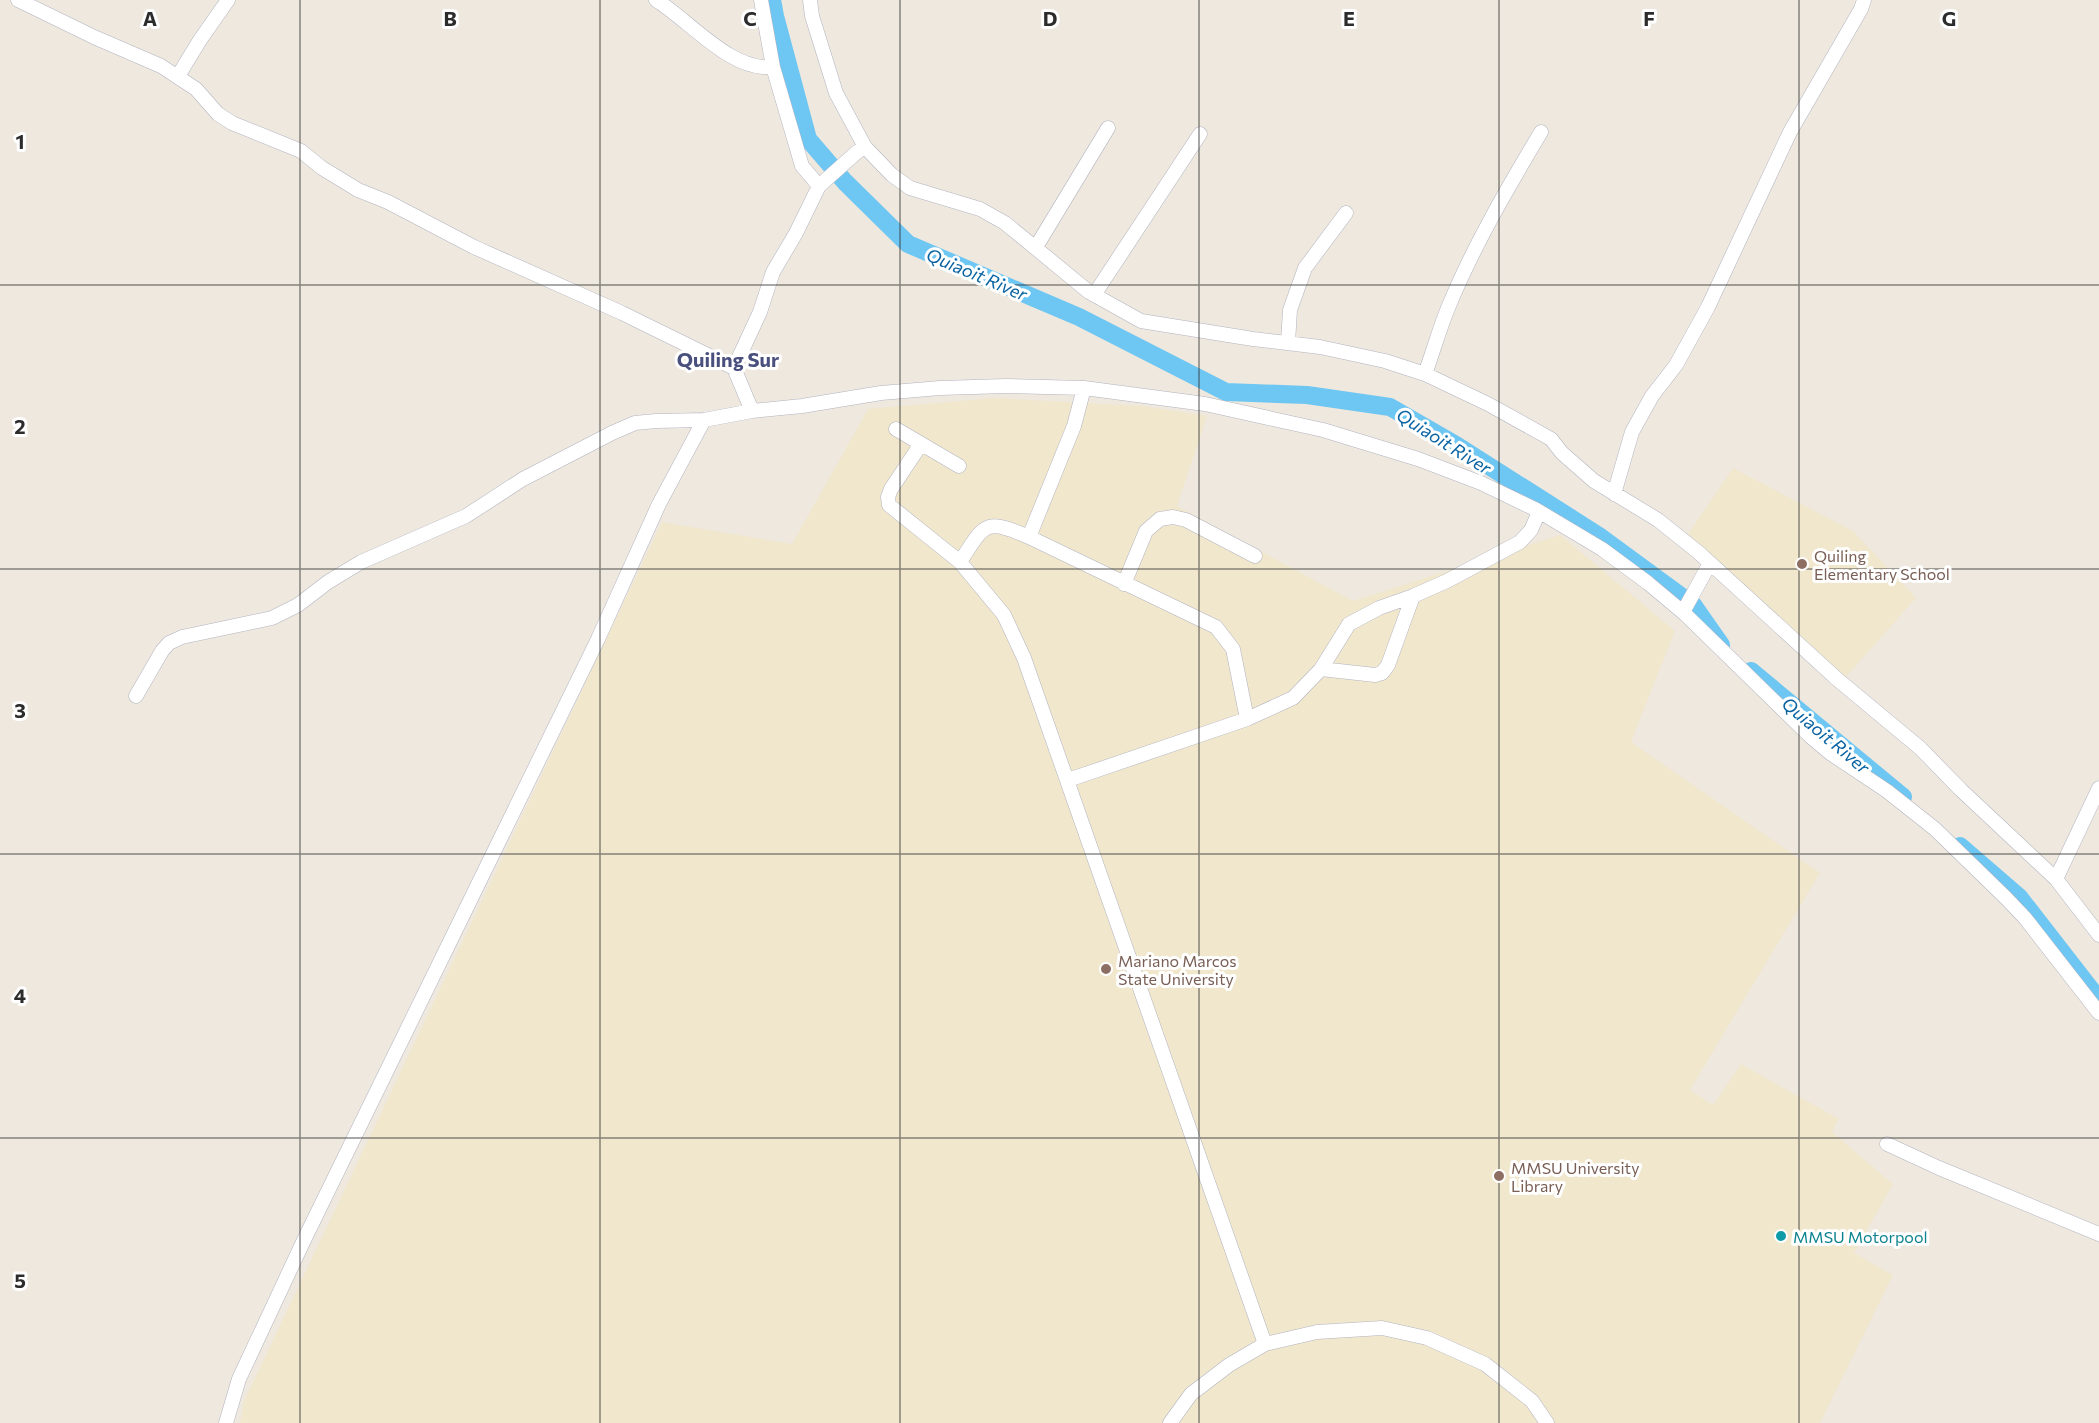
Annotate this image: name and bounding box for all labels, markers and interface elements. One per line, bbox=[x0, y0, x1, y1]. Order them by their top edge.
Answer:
text: A bbox=[143, 6, 157, 30]
text: B bbox=[443, 6, 457, 30]
text: C bbox=[743, 6, 757, 30]
text: D bbox=[1043, 6, 1057, 30]
text: E bbox=[1343, 6, 1355, 30]
text: F bbox=[1643, 6, 1655, 30]
text: G bbox=[1942, 6, 1956, 30]
text: 1 bbox=[15, 129, 25, 153]
water label: Quiaoit River bbox=[923, 243, 1031, 305]
district label: Quiling Sur bbox=[677, 347, 779, 371]
water label: Quiaoit River bbox=[1393, 403, 1496, 479]
text: 2 bbox=[14, 414, 26, 438]
place label: Quiling Elementary School bbox=[1814, 546, 1950, 583]
marker: Quiling Elementary School bbox=[1795, 557, 1809, 571]
water label: Quiaoit River bbox=[1778, 692, 1875, 778]
text: 3 bbox=[14, 698, 26, 722]
place label: Mariano Marcos State University bbox=[1118, 951, 1236, 988]
marker: Mariano Marcos State University bbox=[1099, 962, 1113, 976]
text: 4 bbox=[14, 983, 26, 1007]
place label: MMSU University Library bbox=[1511, 1158, 1639, 1195]
marker: MMSU University Library bbox=[1492, 1169, 1506, 1183]
place label: MMSU Motorpool bbox=[1793, 1227, 1928, 1246]
marker: MMSU Motorpool bbox=[1774, 1229, 1788, 1243]
text: 5 bbox=[14, 1268, 26, 1292]

